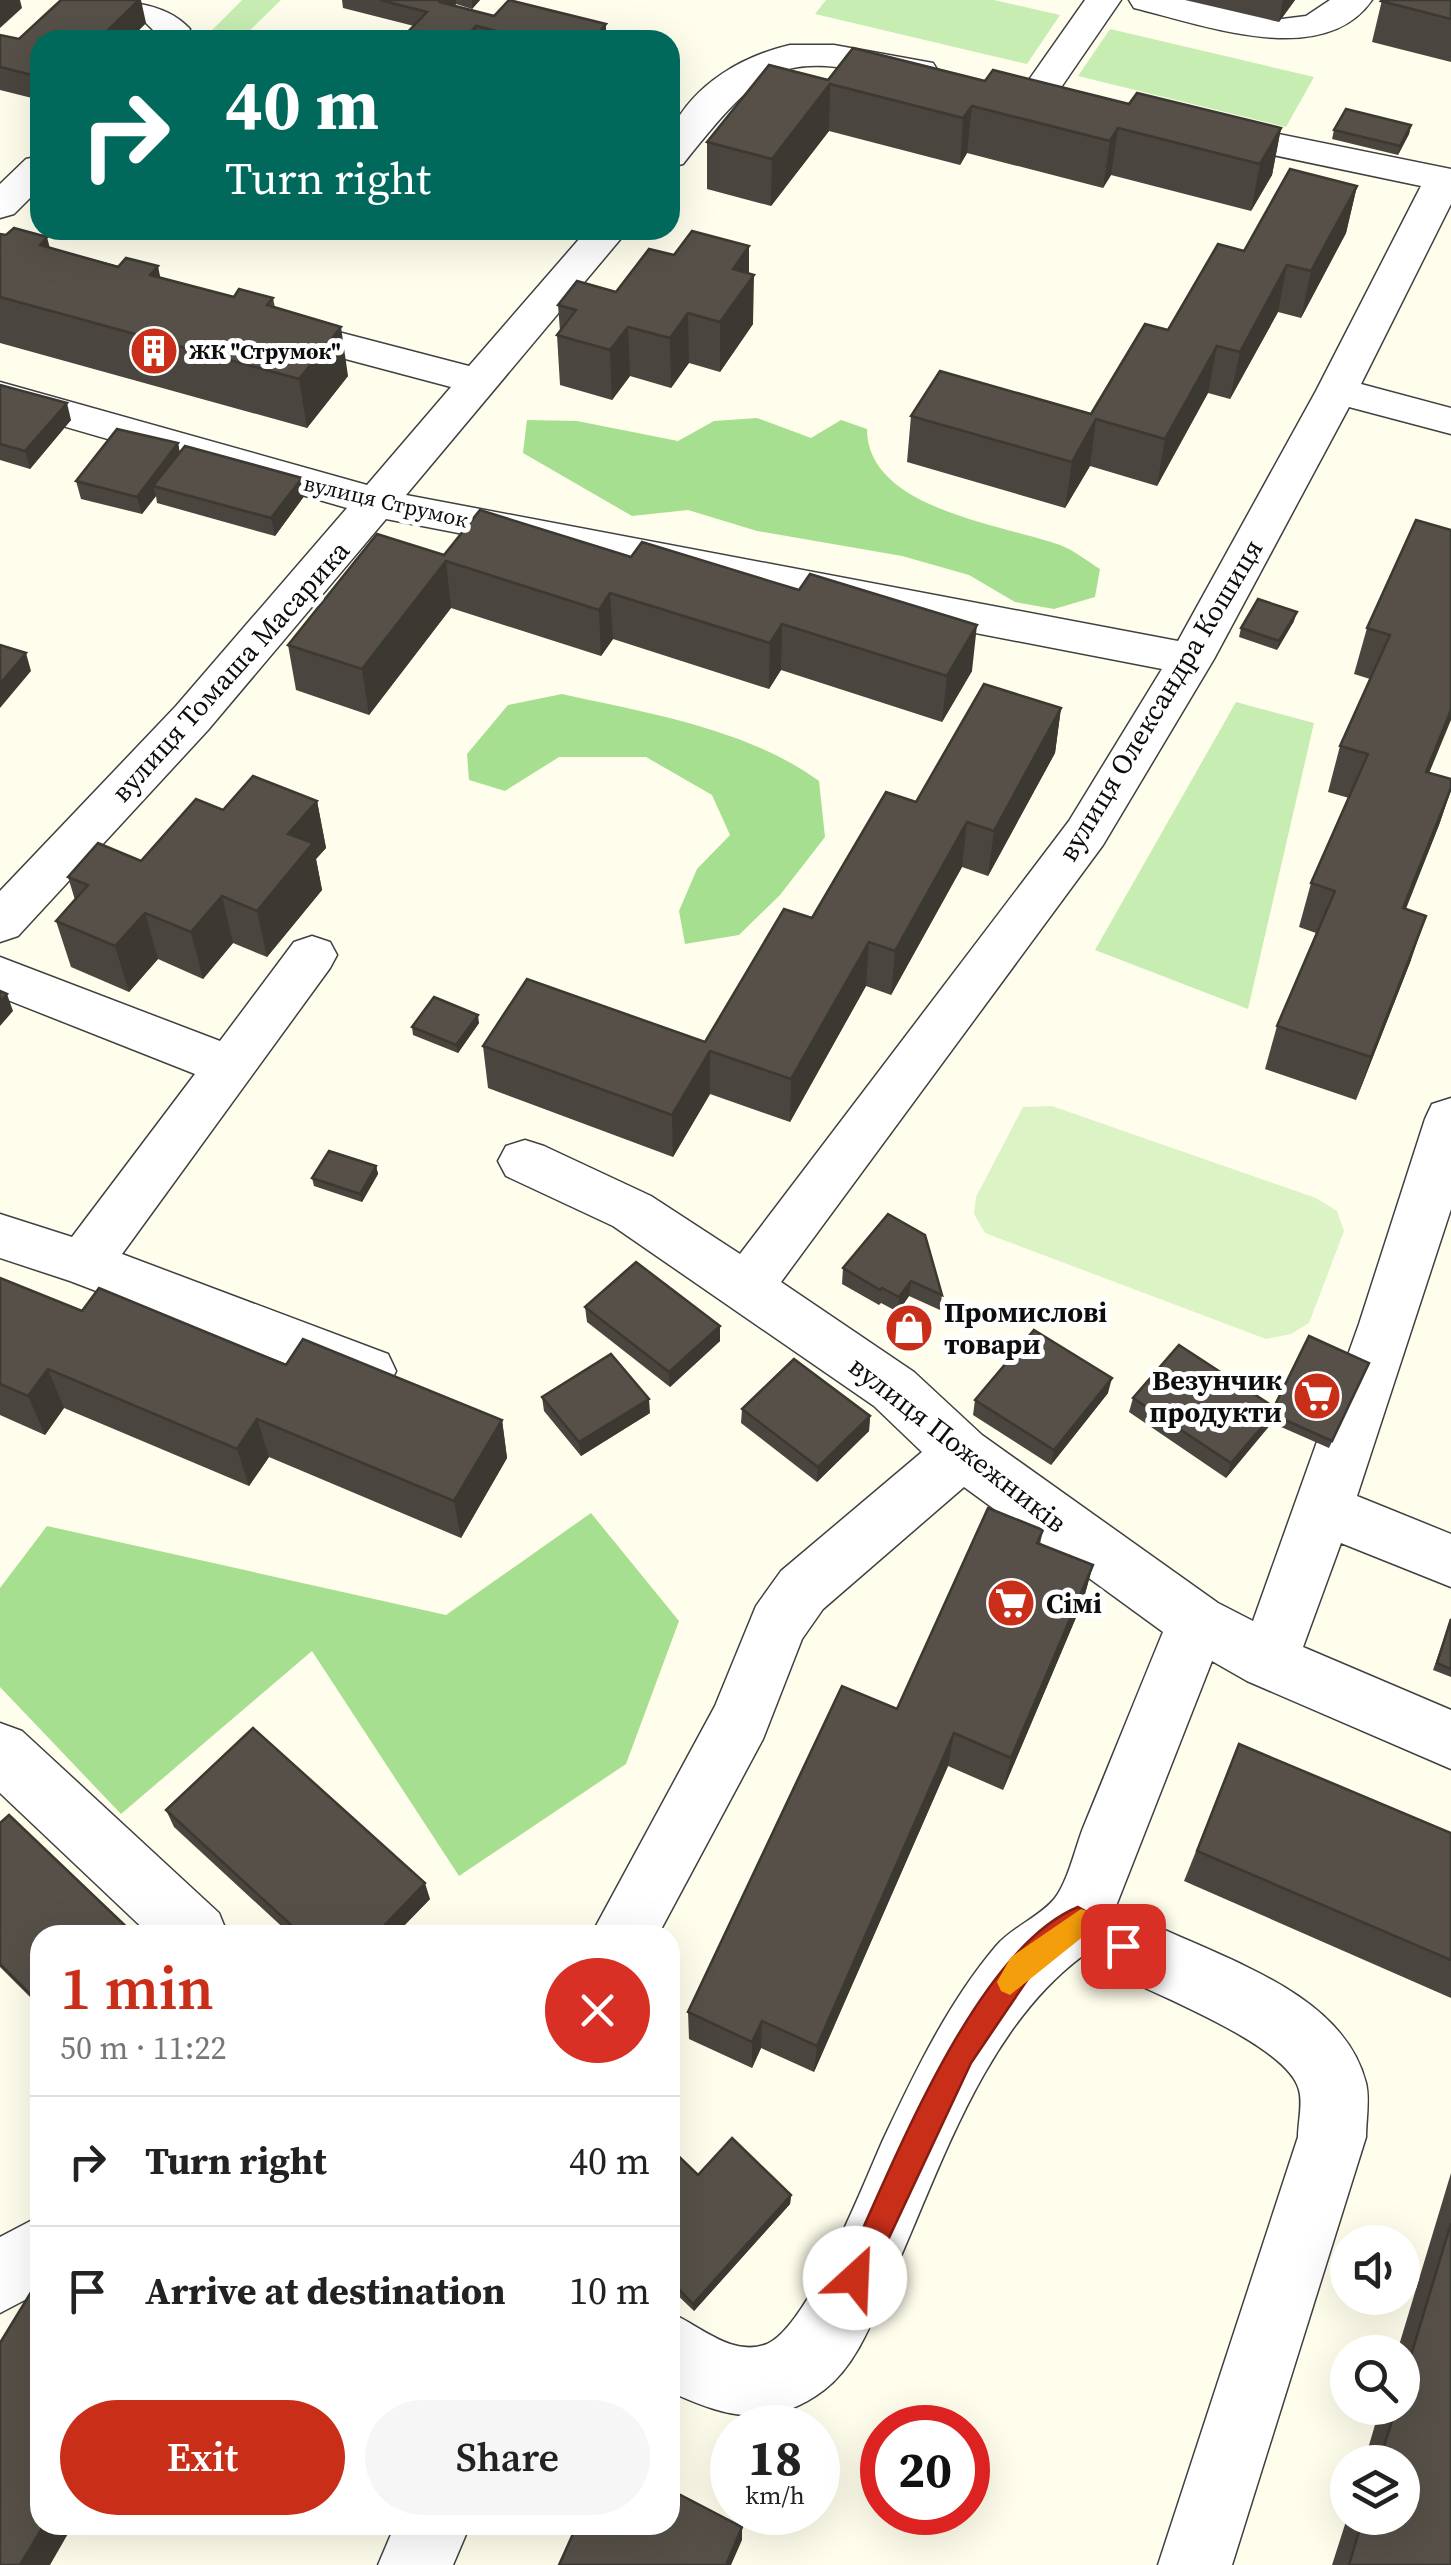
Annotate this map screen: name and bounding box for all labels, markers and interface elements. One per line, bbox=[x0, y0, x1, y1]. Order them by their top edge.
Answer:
text: 40 m bbox=[225, 56, 379, 152]
icon: right bbox=[60, 70, 190, 200]
text: Turn right bbox=[225, 147, 431, 209]
building icon: ЖК "Струмок" bbox=[128, 325, 180, 377]
place label: ЖК "Струмок" bbox=[189, 336, 341, 366]
street label: вулиця Струмок bbox=[301, 468, 471, 534]
street label: вулиця Томаша Масарика bbox=[102, 531, 358, 810]
street label: вулиця Олександра Кошиця bbox=[1049, 532, 1271, 868]
place label: Промислові товари bbox=[944, 1293, 1107, 1363]
shop icon: Промислові товари bbox=[883, 1302, 935, 1354]
street label: вулиця Пожежників bbox=[841, 1347, 1075, 1541]
place label: Везунчик продукти bbox=[1150, 1361, 1283, 1431]
supermarket icon: Везунчик продукти bbox=[1291, 1370, 1343, 1422]
supermarket icon: Сімі bbox=[985, 1577, 1037, 1629]
place label: Сімі bbox=[1046, 1584, 1102, 1622]
pin bbox=[1081, 1904, 1166, 1989]
icon: arrive bbox=[1096, 1919, 1151, 1974]
text: 1 min bbox=[60, 1947, 214, 2029]
button: close bbox=[545, 1958, 650, 2063]
text: 50 m · 11:22 bbox=[60, 2026, 226, 2070]
icon: right bbox=[60, 2134, 115, 2189]
text: Turn right bbox=[145, 2135, 327, 2187]
text: 40 m bbox=[569, 2135, 650, 2187]
map controls bbox=[1330, 2225, 1420, 2535]
button: sound bbox=[1330, 2225, 1420, 2315]
position arrow bbox=[803, 2226, 907, 2330]
icon: arrive bbox=[60, 2264, 115, 2319]
text: Arrive at destination bbox=[145, 2265, 506, 2317]
text: 10 m bbox=[569, 2265, 650, 2317]
button: search bbox=[1330, 2335, 1420, 2425]
button: Exit bbox=[60, 2400, 345, 2515]
button: Share bbox=[365, 2400, 650, 2515]
speed limit sign: 20 bbox=[860, 2405, 990, 2535]
text: 18 bbox=[748, 2423, 802, 2492]
button: layers bbox=[1330, 2445, 1420, 2535]
text: km/h bbox=[745, 2478, 805, 2512]

